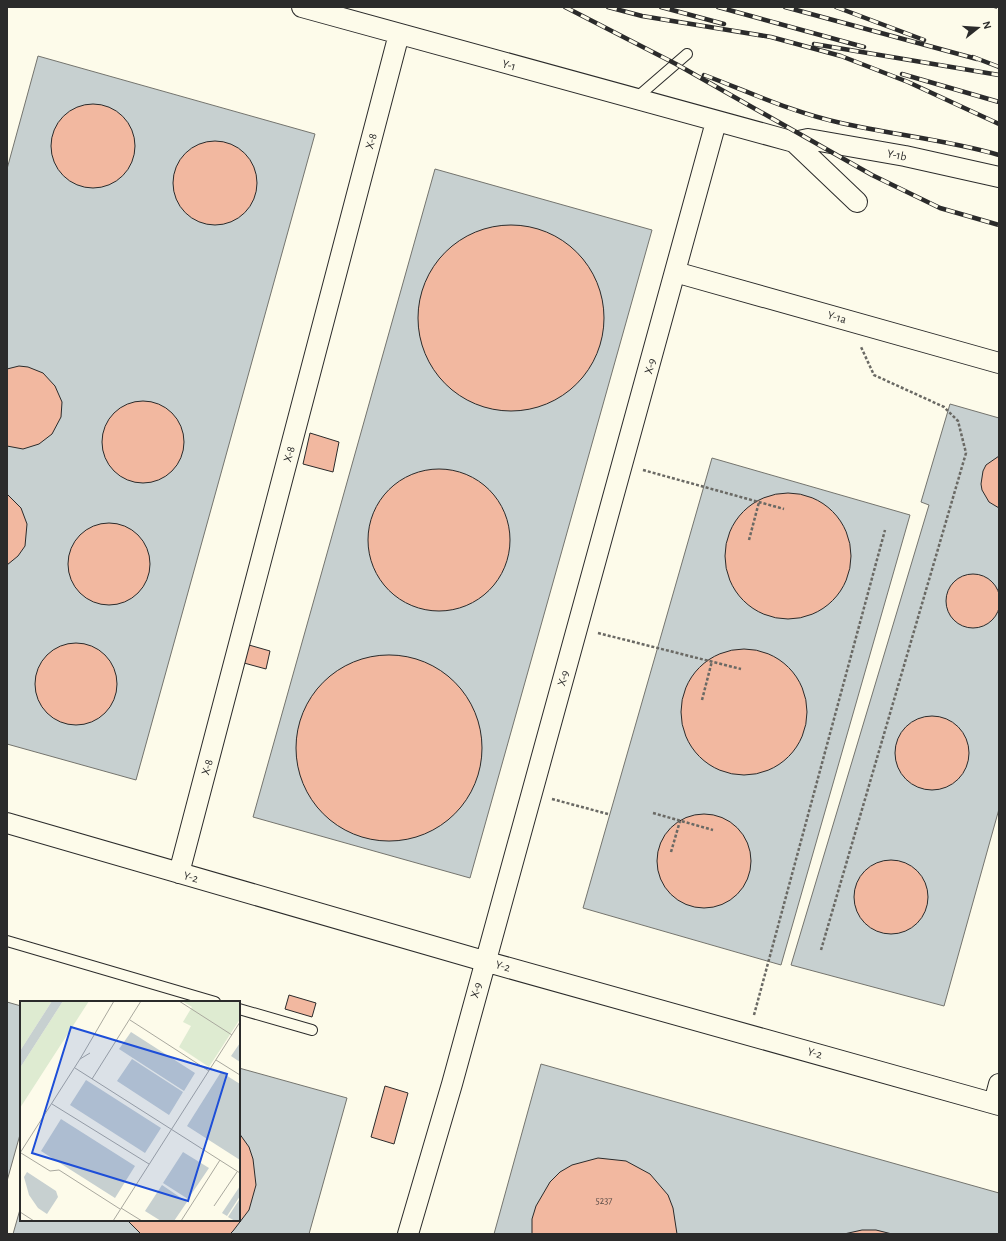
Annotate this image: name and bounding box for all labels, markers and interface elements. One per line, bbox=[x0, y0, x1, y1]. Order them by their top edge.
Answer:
north arrow bbox=[958, 8, 998, 48]
text: N bbox=[981, 20, 993, 30]
street label: Y-1 bbox=[501, 57, 517, 73]
street label: X-8 bbox=[363, 132, 379, 150]
street label: Y-1b bbox=[886, 147, 908, 163]
street label: Y-1a bbox=[826, 309, 848, 326]
street label: X-9 bbox=[642, 357, 658, 375]
street label: X-8 bbox=[281, 445, 297, 463]
street label: X-9 bbox=[555, 668, 571, 687]
street label: X-8 bbox=[199, 758, 215, 776]
street label: Y-2 bbox=[182, 869, 200, 885]
street label: Y-2 bbox=[494, 958, 512, 974]
street label: X-9 bbox=[468, 981, 484, 999]
inset map bbox=[20, 1001, 240, 1221]
street label: Y-2 bbox=[806, 1045, 824, 1061]
house number: 5237 bbox=[595, 1196, 613, 1206]

